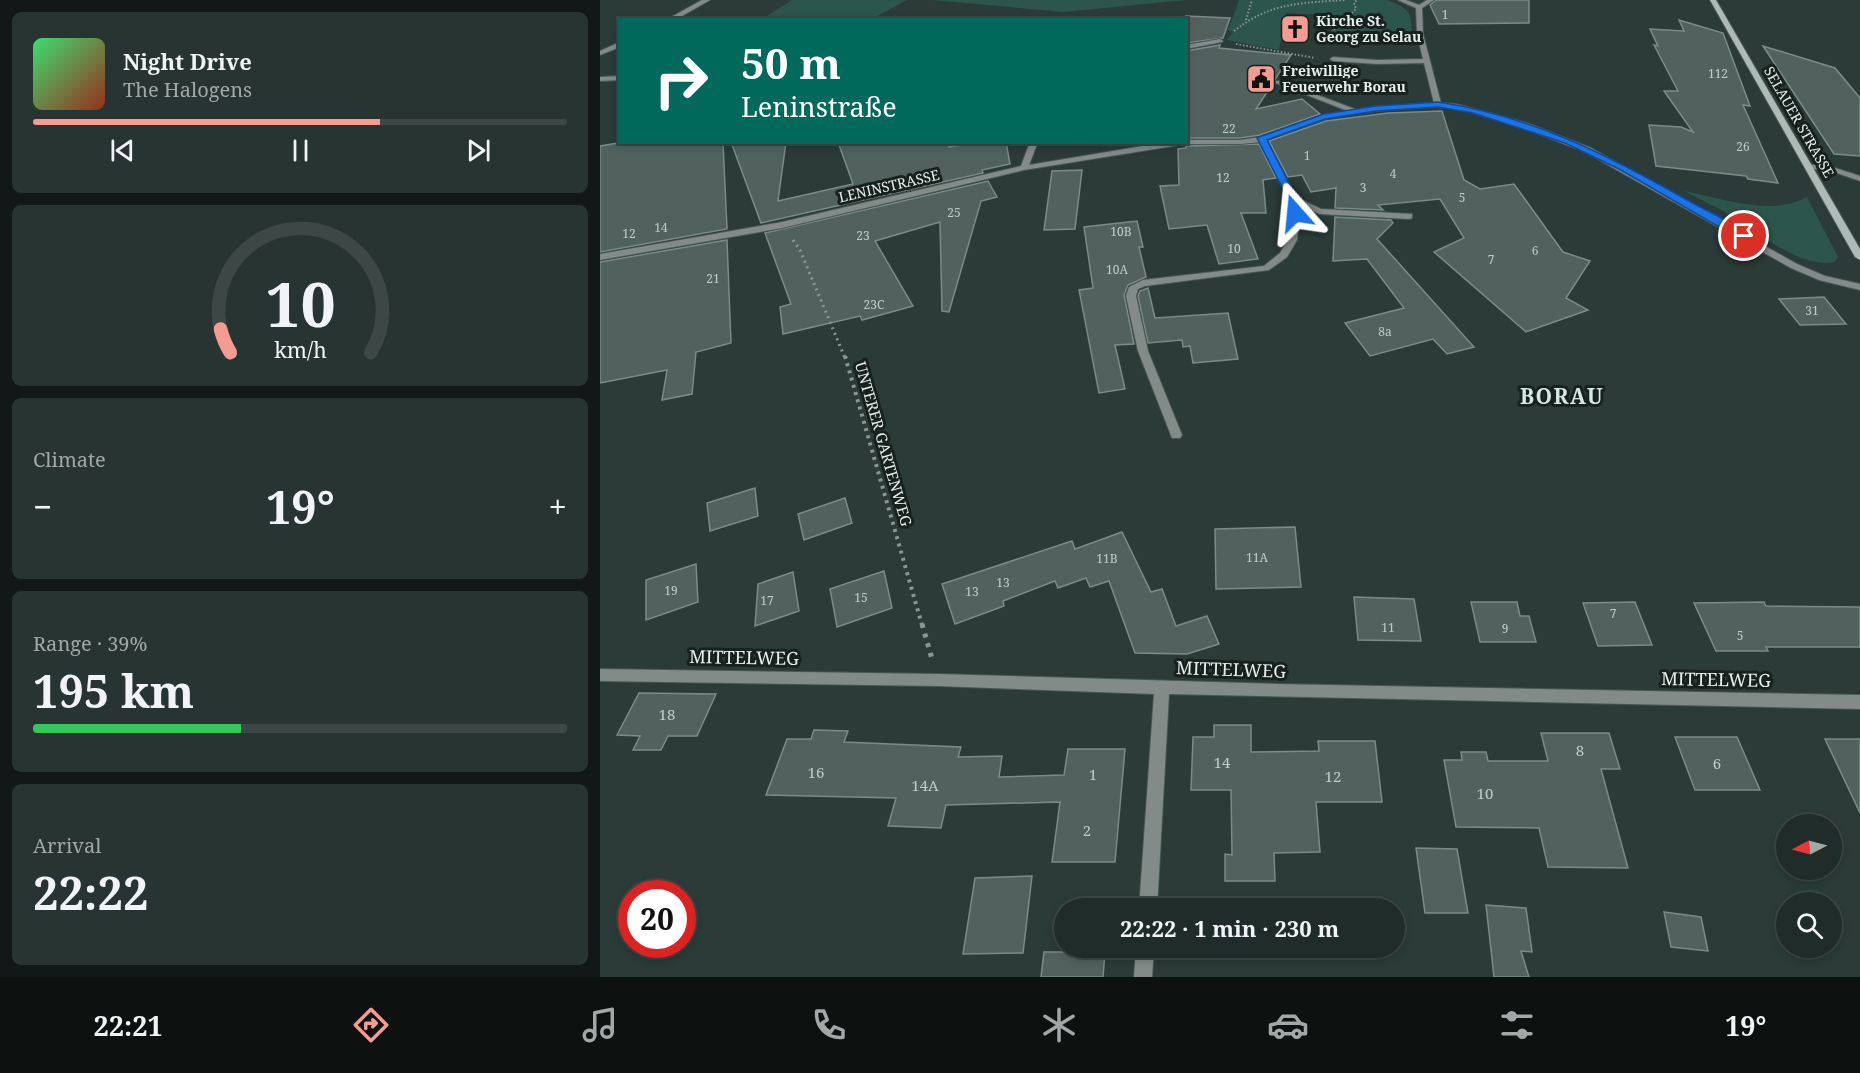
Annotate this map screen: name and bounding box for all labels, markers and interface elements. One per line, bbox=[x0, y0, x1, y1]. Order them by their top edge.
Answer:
house number: 1 bbox=[1442, 6, 1448, 23]
place label: Kirche St. Georg zu Selau bbox=[1316, 11, 1421, 46]
church icon: Kirche St. Georg zu Selau bbox=[1279, 13, 1311, 45]
text: 50 m bbox=[741, 34, 841, 91]
icon: right bbox=[642, 42, 720, 120]
text: Night Drive bbox=[123, 46, 252, 76]
place label: Freiwillige Feuerwehr Borau bbox=[1282, 61, 1406, 96]
public building icon: Freiwillige Feuerwehr Borau bbox=[1245, 63, 1277, 95]
street label: SELAUER STRASSE bbox=[1760, 63, 1839, 181]
house number: 112 bbox=[1708, 65, 1728, 82]
text: The Halogens bbox=[123, 76, 252, 103]
text: Leninstraße bbox=[741, 88, 897, 125]
house number: 22 bbox=[1222, 120, 1236, 137]
icon: previous bbox=[106, 134, 139, 167]
icon: pause bbox=[284, 134, 317, 167]
icon: next bbox=[462, 134, 495, 167]
house number: 26 bbox=[1736, 138, 1750, 155]
house number: 1 bbox=[1304, 147, 1310, 164]
street label: LENINSTRASSE bbox=[837, 165, 941, 206]
house number: 4 bbox=[1390, 165, 1397, 182]
house number: 12 bbox=[1216, 169, 1230, 186]
house number: 3 bbox=[1360, 179, 1367, 196]
position arrow bbox=[1263, 181, 1327, 245]
house number: 5 bbox=[1459, 189, 1465, 206]
house number: 25 bbox=[947, 204, 961, 221]
pin bbox=[1718, 210, 1769, 261]
house number: 14 bbox=[654, 219, 668, 236]
icon: arrive bbox=[1727, 219, 1760, 252]
house number: 10B bbox=[1110, 223, 1132, 240]
house number: 12 bbox=[622, 225, 636, 242]
house number: 23 bbox=[856, 227, 870, 244]
house number: 10 bbox=[1227, 240, 1241, 257]
house number: 6 bbox=[1532, 242, 1539, 259]
house number: 7 bbox=[1488, 251, 1495, 268]
text: 10 bbox=[265, 260, 335, 345]
house number: 10A bbox=[1106, 261, 1128, 278]
house number: 21 bbox=[706, 270, 720, 287]
house number: 23C bbox=[864, 296, 884, 313]
house number: 31 bbox=[1805, 302, 1819, 319]
house number: 8a bbox=[1378, 323, 1392, 340]
text: km/h bbox=[274, 335, 327, 364]
street label: UNTERER GARTENWEG bbox=[851, 359, 917, 529]
district label: BORAU bbox=[1520, 382, 1604, 410]
text: Climate bbox=[33, 446, 106, 473]
text: 19° bbox=[266, 476, 335, 537]
text: − bbox=[33, 484, 52, 529]
text: + bbox=[549, 484, 567, 529]
house number: 11A bbox=[1246, 549, 1268, 566]
house number: 11B bbox=[1096, 550, 1118, 567]
house number: 13 bbox=[996, 574, 1010, 591]
house number: 19 bbox=[664, 582, 678, 599]
house number: 13 bbox=[965, 583, 979, 600]
house number: 15 bbox=[854, 589, 868, 606]
house number: 17 bbox=[760, 592, 774, 609]
house number: 7 bbox=[1610, 605, 1617, 622]
house number: 11 bbox=[1381, 619, 1395, 636]
house number: 9 bbox=[1502, 620, 1508, 637]
house number: 5 bbox=[1737, 627, 1743, 644]
text: Range · 39% bbox=[33, 630, 147, 657]
street label: MITTELWEG bbox=[689, 644, 799, 670]
street label: MITTELWEG bbox=[1176, 655, 1287, 683]
text: 195 km bbox=[33, 660, 194, 721]
street label: MITTELWEG bbox=[1661, 666, 1771, 692]
house number: 18 bbox=[659, 704, 675, 724]
house number: 8 bbox=[1576, 740, 1584, 760]
house number: 14 bbox=[1214, 752, 1231, 772]
house number: 6 bbox=[1713, 753, 1721, 773]
house number: 16 bbox=[808, 762, 824, 782]
house number: 1 bbox=[1089, 764, 1097, 784]
house number: 12 bbox=[1325, 766, 1341, 786]
house number: 14A bbox=[911, 775, 939, 795]
house number: 10 bbox=[1477, 783, 1493, 803]
north arrow bbox=[1776, 814, 1842, 880]
map controls bbox=[1776, 814, 1842, 958]
house number: 2 bbox=[1083, 820, 1091, 840]
text: Arrival bbox=[33, 832, 101, 859]
text: 22:22 bbox=[33, 862, 148, 923]
speed limit sign: 20 bbox=[618, 880, 696, 958]
button: search bbox=[1776, 892, 1842, 958]
text: 22:22 · 1 min · 230 m bbox=[1120, 913, 1339, 943]
icon: directions bbox=[350, 1004, 392, 1046]
icon: music bbox=[579, 1004, 621, 1046]
icon: phone bbox=[808, 1004, 850, 1046]
icon: climate bbox=[1038, 1004, 1080, 1046]
icon: car bbox=[1267, 1004, 1309, 1046]
icon: filters bbox=[1496, 1004, 1538, 1046]
text: 22:21 bbox=[94, 1007, 163, 1044]
text: 19° bbox=[1725, 1007, 1766, 1044]

